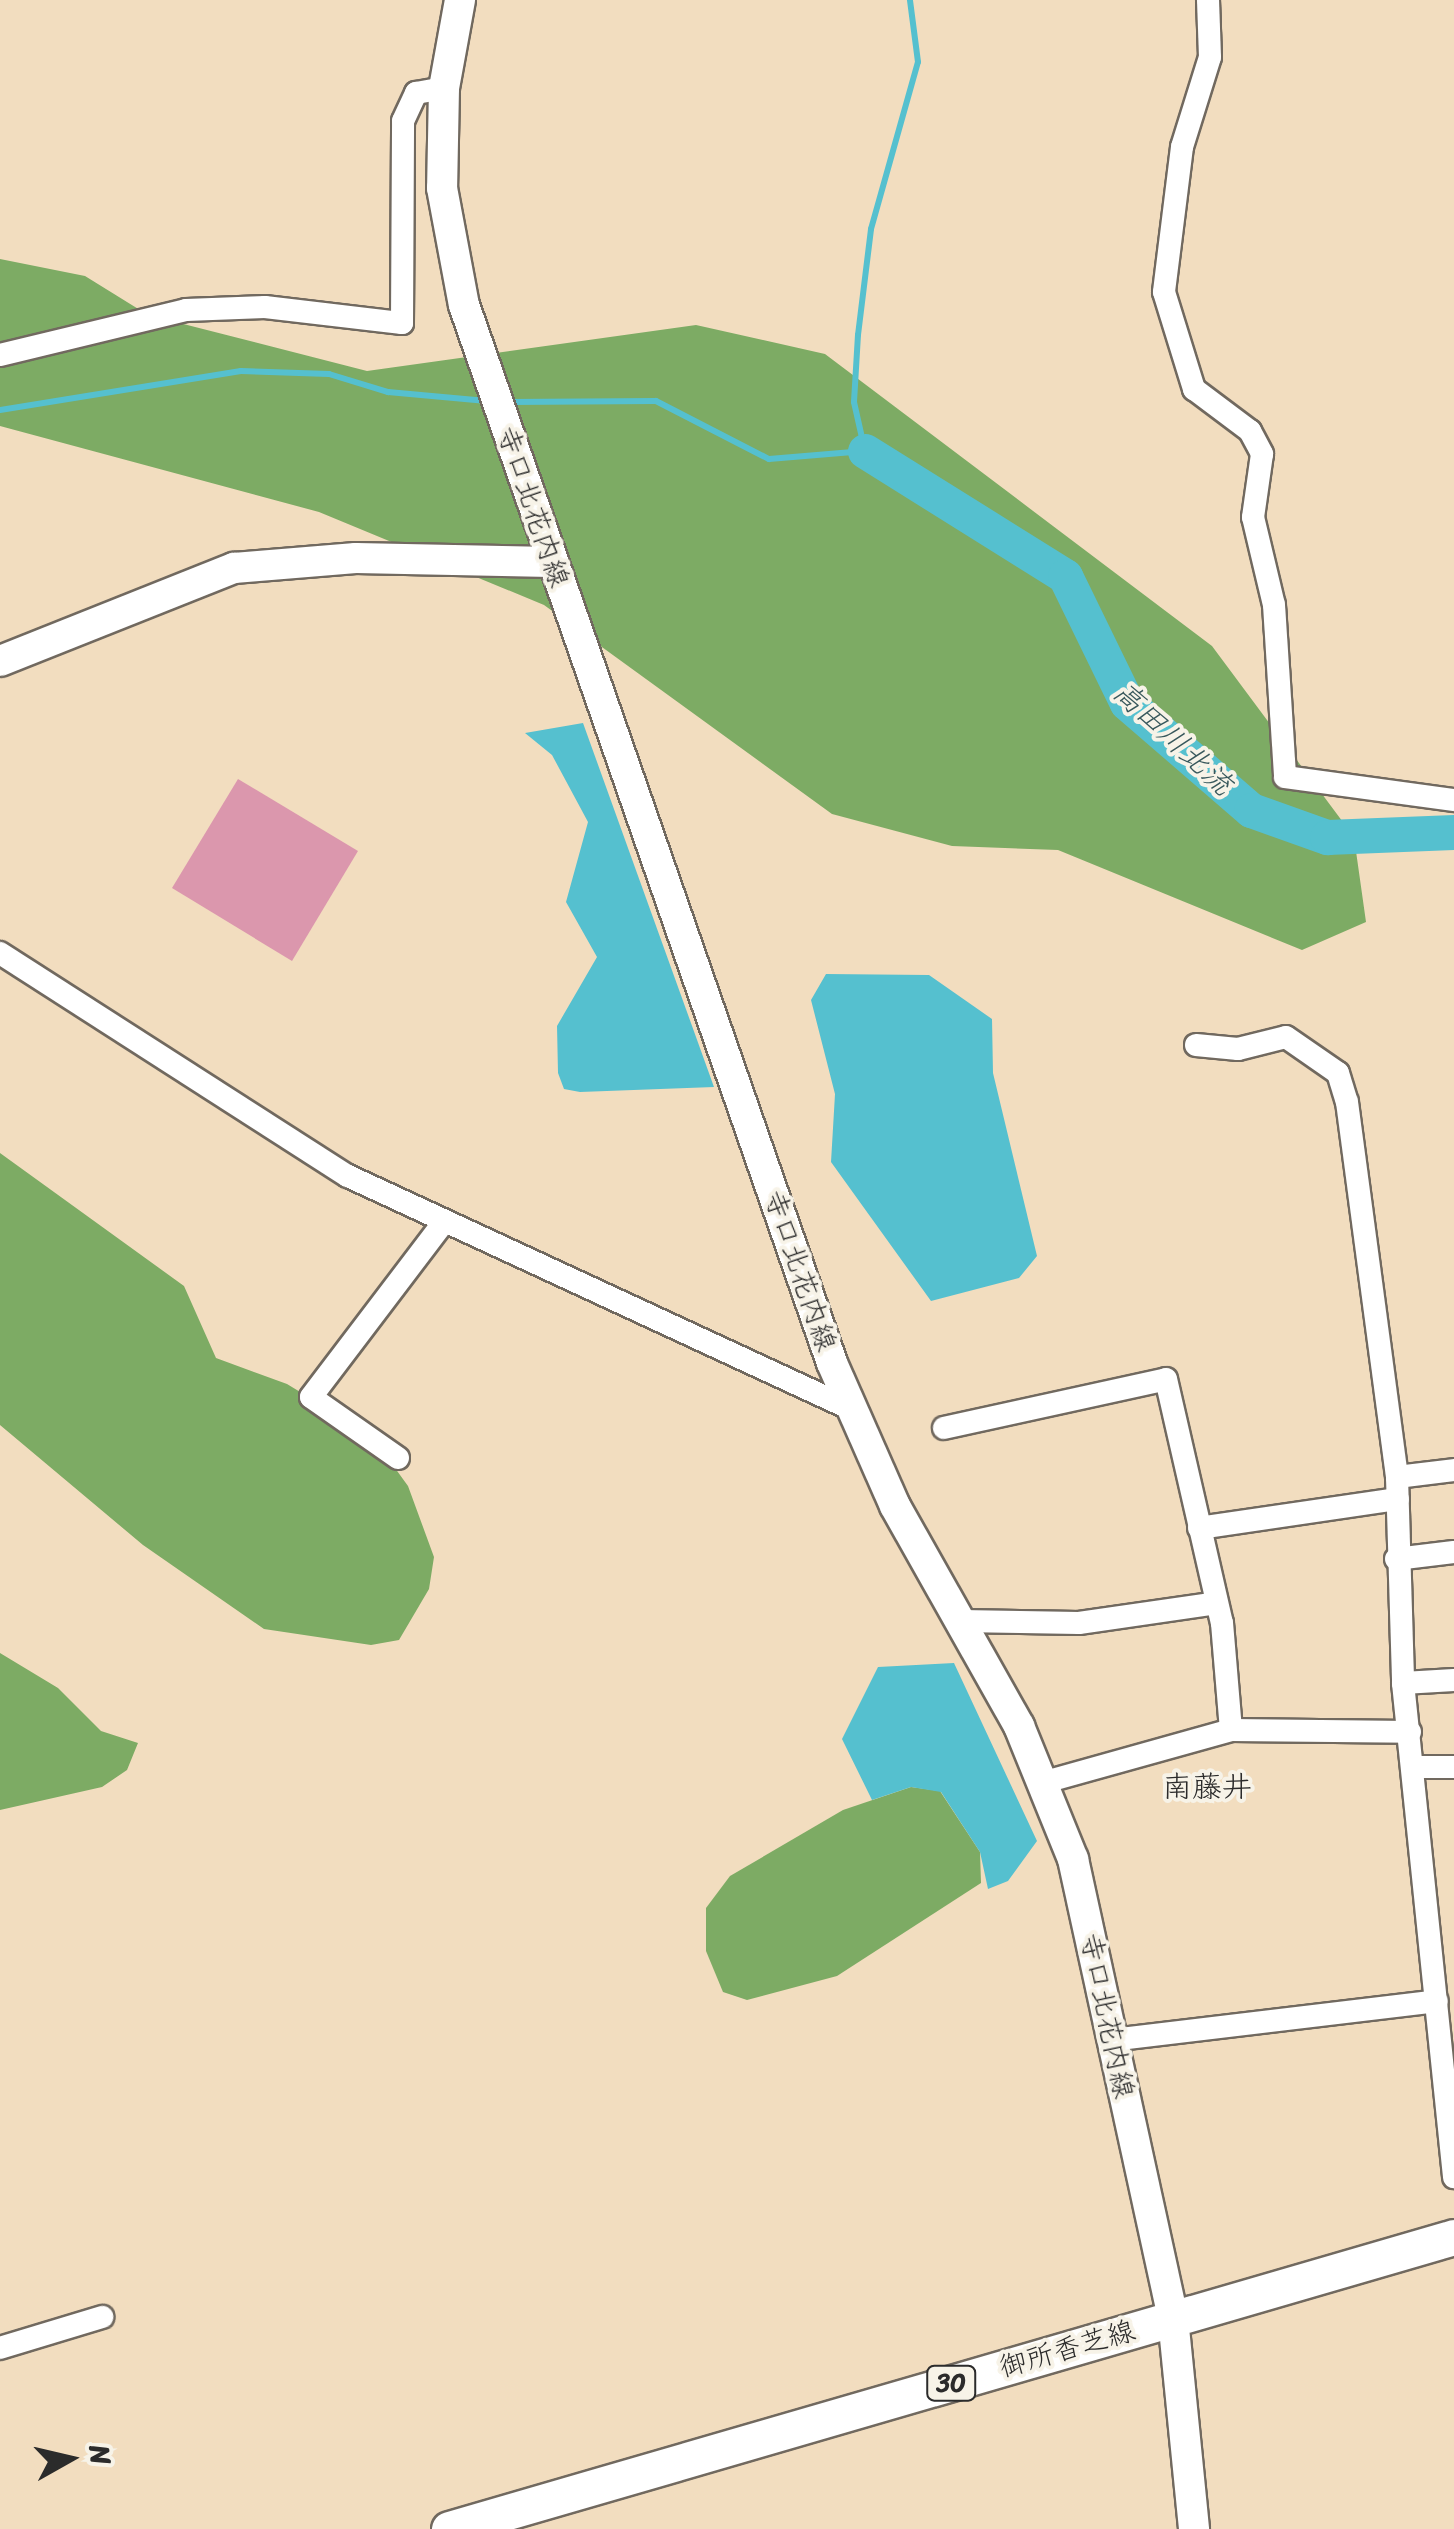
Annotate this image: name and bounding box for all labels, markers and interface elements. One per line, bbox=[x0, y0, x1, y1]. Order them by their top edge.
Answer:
street label: 寺口北花内線 bbox=[490, 422, 576, 592]
water label: 高田川北流 bbox=[1106, 674, 1240, 802]
street label: 寺口北花内線 bbox=[757, 1186, 843, 1356]
district label: 南藤井 bbox=[1162, 1769, 1252, 1805]
street label: 寺口北花内線 bbox=[1073, 1930, 1141, 2102]
street label: 御所香芝線 bbox=[995, 2314, 1139, 2384]
road number: 30 bbox=[926, 2363, 976, 2403]
north arrow bbox=[20, 2409, 120, 2509]
text: N bbox=[75, 2442, 126, 2468]

